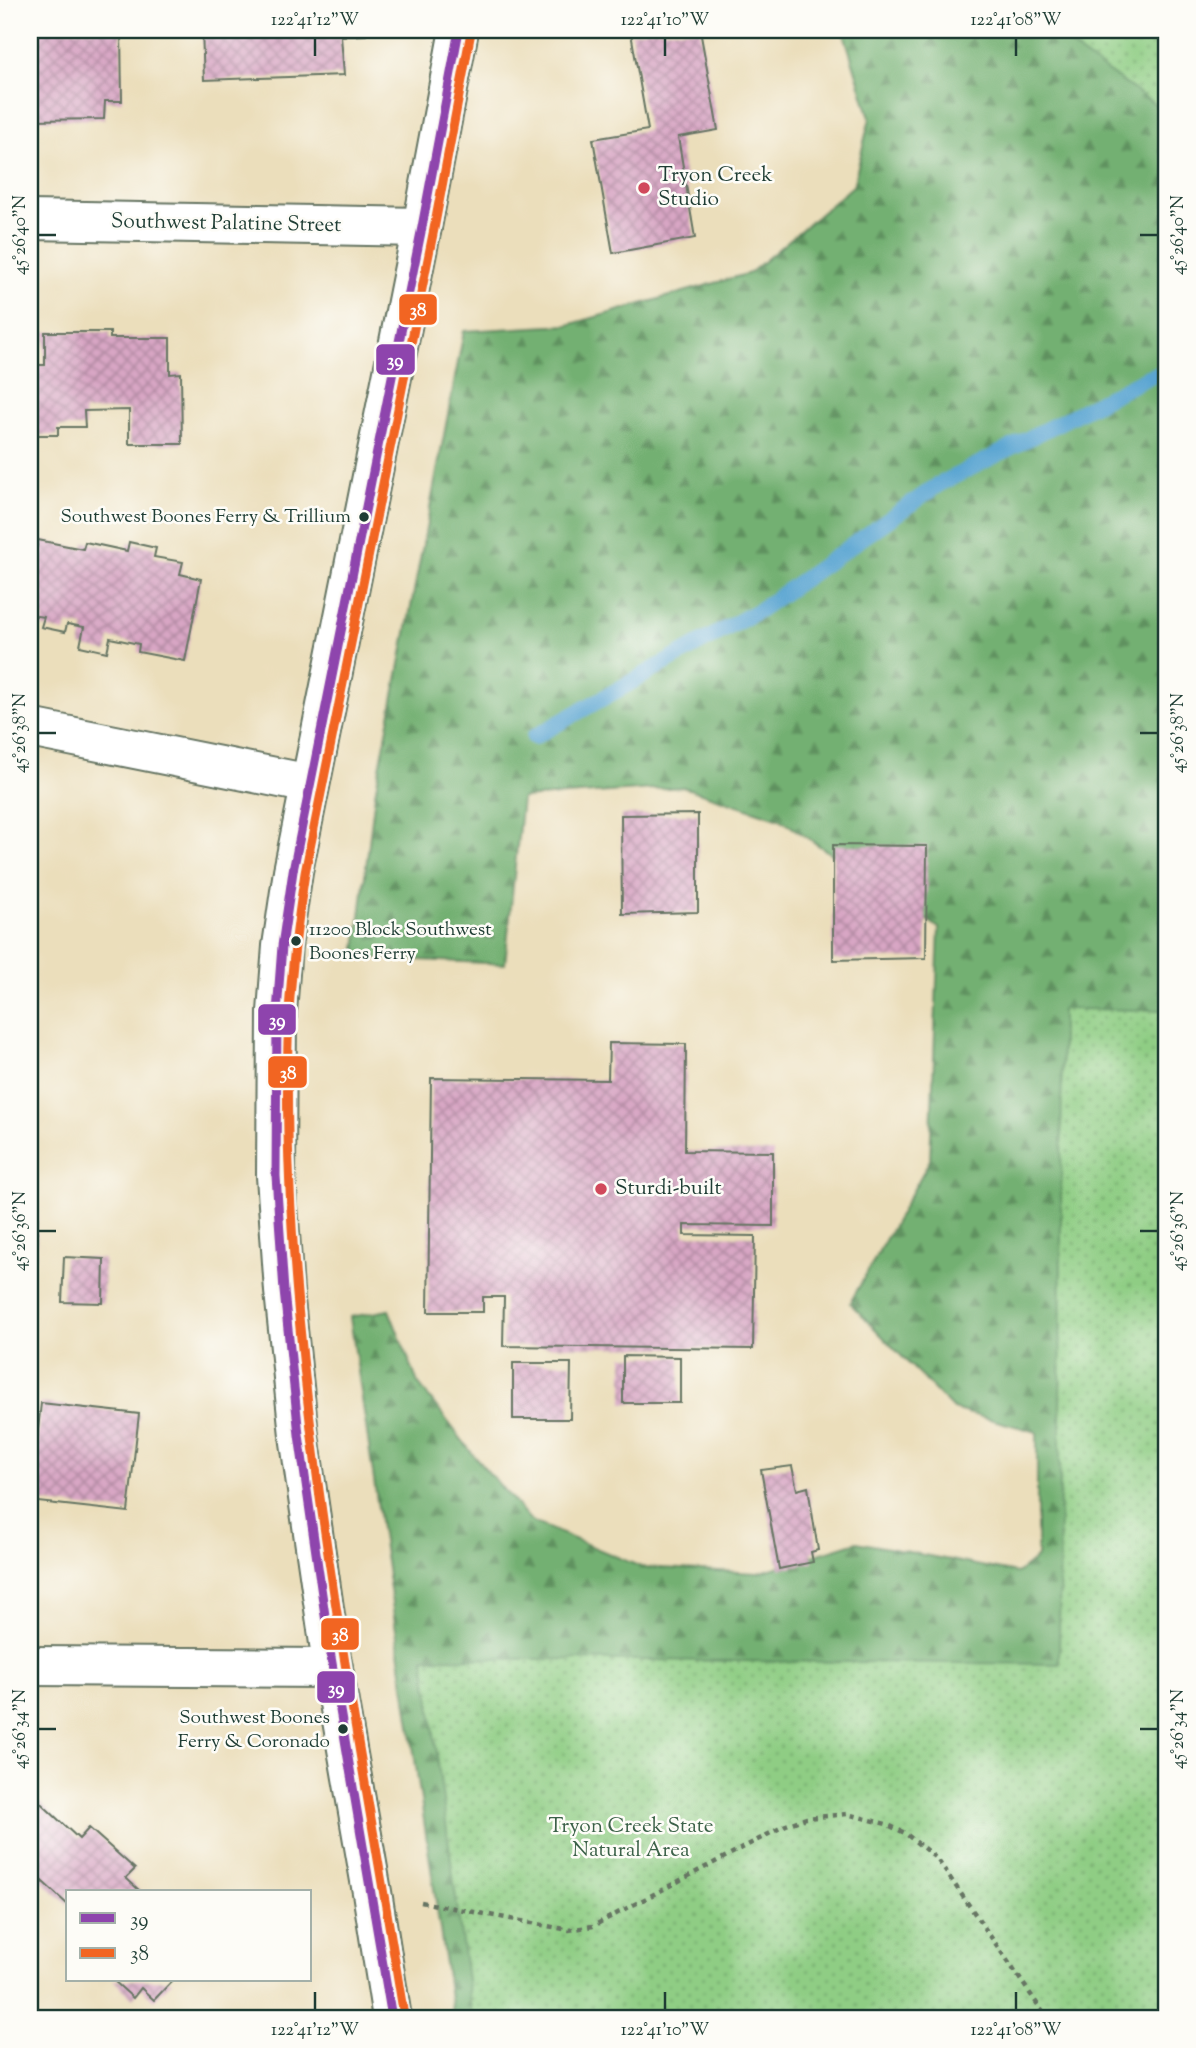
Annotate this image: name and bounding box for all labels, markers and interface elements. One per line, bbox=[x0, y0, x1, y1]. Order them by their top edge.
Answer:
text: 122°41'12"W bbox=[271, 8, 359, 34]
text: 122°41'10"W bbox=[621, 8, 709, 34]
text: 122°41'08"W bbox=[970, 8, 1062, 34]
place label: Tryon Creek Studio bbox=[658, 161, 773, 215]
marker: Tryon Creek Studio bbox=[636, 180, 652, 196]
text: 45°26'40"N bbox=[8, 195, 34, 275]
text: 45°26'40"N bbox=[1166, 195, 1192, 275]
street label: Southwest Palatine Street bbox=[110, 207, 342, 241]
line badge: 38 bbox=[398, 293, 438, 326]
text: 38 bbox=[409, 298, 427, 325]
line badge: 39 bbox=[375, 343, 416, 376]
text: 39 bbox=[387, 348, 403, 375]
place label: Southwest Boones Ferry & Trillium bbox=[61, 504, 351, 531]
marker: Southwest Boones Ferry & Trillium bbox=[357, 510, 371, 524]
text: 45°26'38"N bbox=[8, 693, 34, 773]
text: 45°26'38"N bbox=[1166, 693, 1192, 773]
place label: 11200 Block Southwest Boones Ferry bbox=[309, 917, 492, 968]
marker: 11200 Block Southwest Boones Ferry bbox=[289, 934, 303, 948]
line badge: 39 bbox=[257, 1003, 297, 1036]
text: 39 bbox=[269, 1008, 285, 1035]
line badge: 38 bbox=[267, 1055, 308, 1089]
text: 38 bbox=[279, 1061, 297, 1088]
place label: Sturdi-built bbox=[615, 1174, 722, 1204]
marker: Sturdi-built bbox=[593, 1181, 609, 1197]
text: 45°26'36"N bbox=[8, 1191, 34, 1271]
text: 45°26'36"N bbox=[1166, 1191, 1192, 1271]
line badge: 38 bbox=[320, 1617, 360, 1651]
text: 38 bbox=[331, 1623, 349, 1650]
line badge: 39 bbox=[316, 1670, 356, 1704]
text: 39 bbox=[328, 1676, 344, 1703]
text: 45°26'34"N bbox=[8, 1689, 34, 1769]
text: 45°26'34"N bbox=[1166, 1689, 1192, 1769]
place label: Southwest Boones Ferry & Coronado bbox=[178, 1705, 330, 1756]
marker: Southwest Boones Ferry & Coronado bbox=[336, 1722, 350, 1736]
park label: Tryon Creek State Natural Area bbox=[548, 1812, 714, 1866]
legend bbox=[66, 1890, 312, 1982]
text: 39 bbox=[130, 1906, 149, 1936]
text: 38 bbox=[130, 1940, 149, 1970]
text: 122°41'12"W bbox=[271, 2018, 359, 2044]
text: 122°41'10"W bbox=[621, 2018, 709, 2044]
text: 122°41'08"W bbox=[970, 2018, 1062, 2044]

